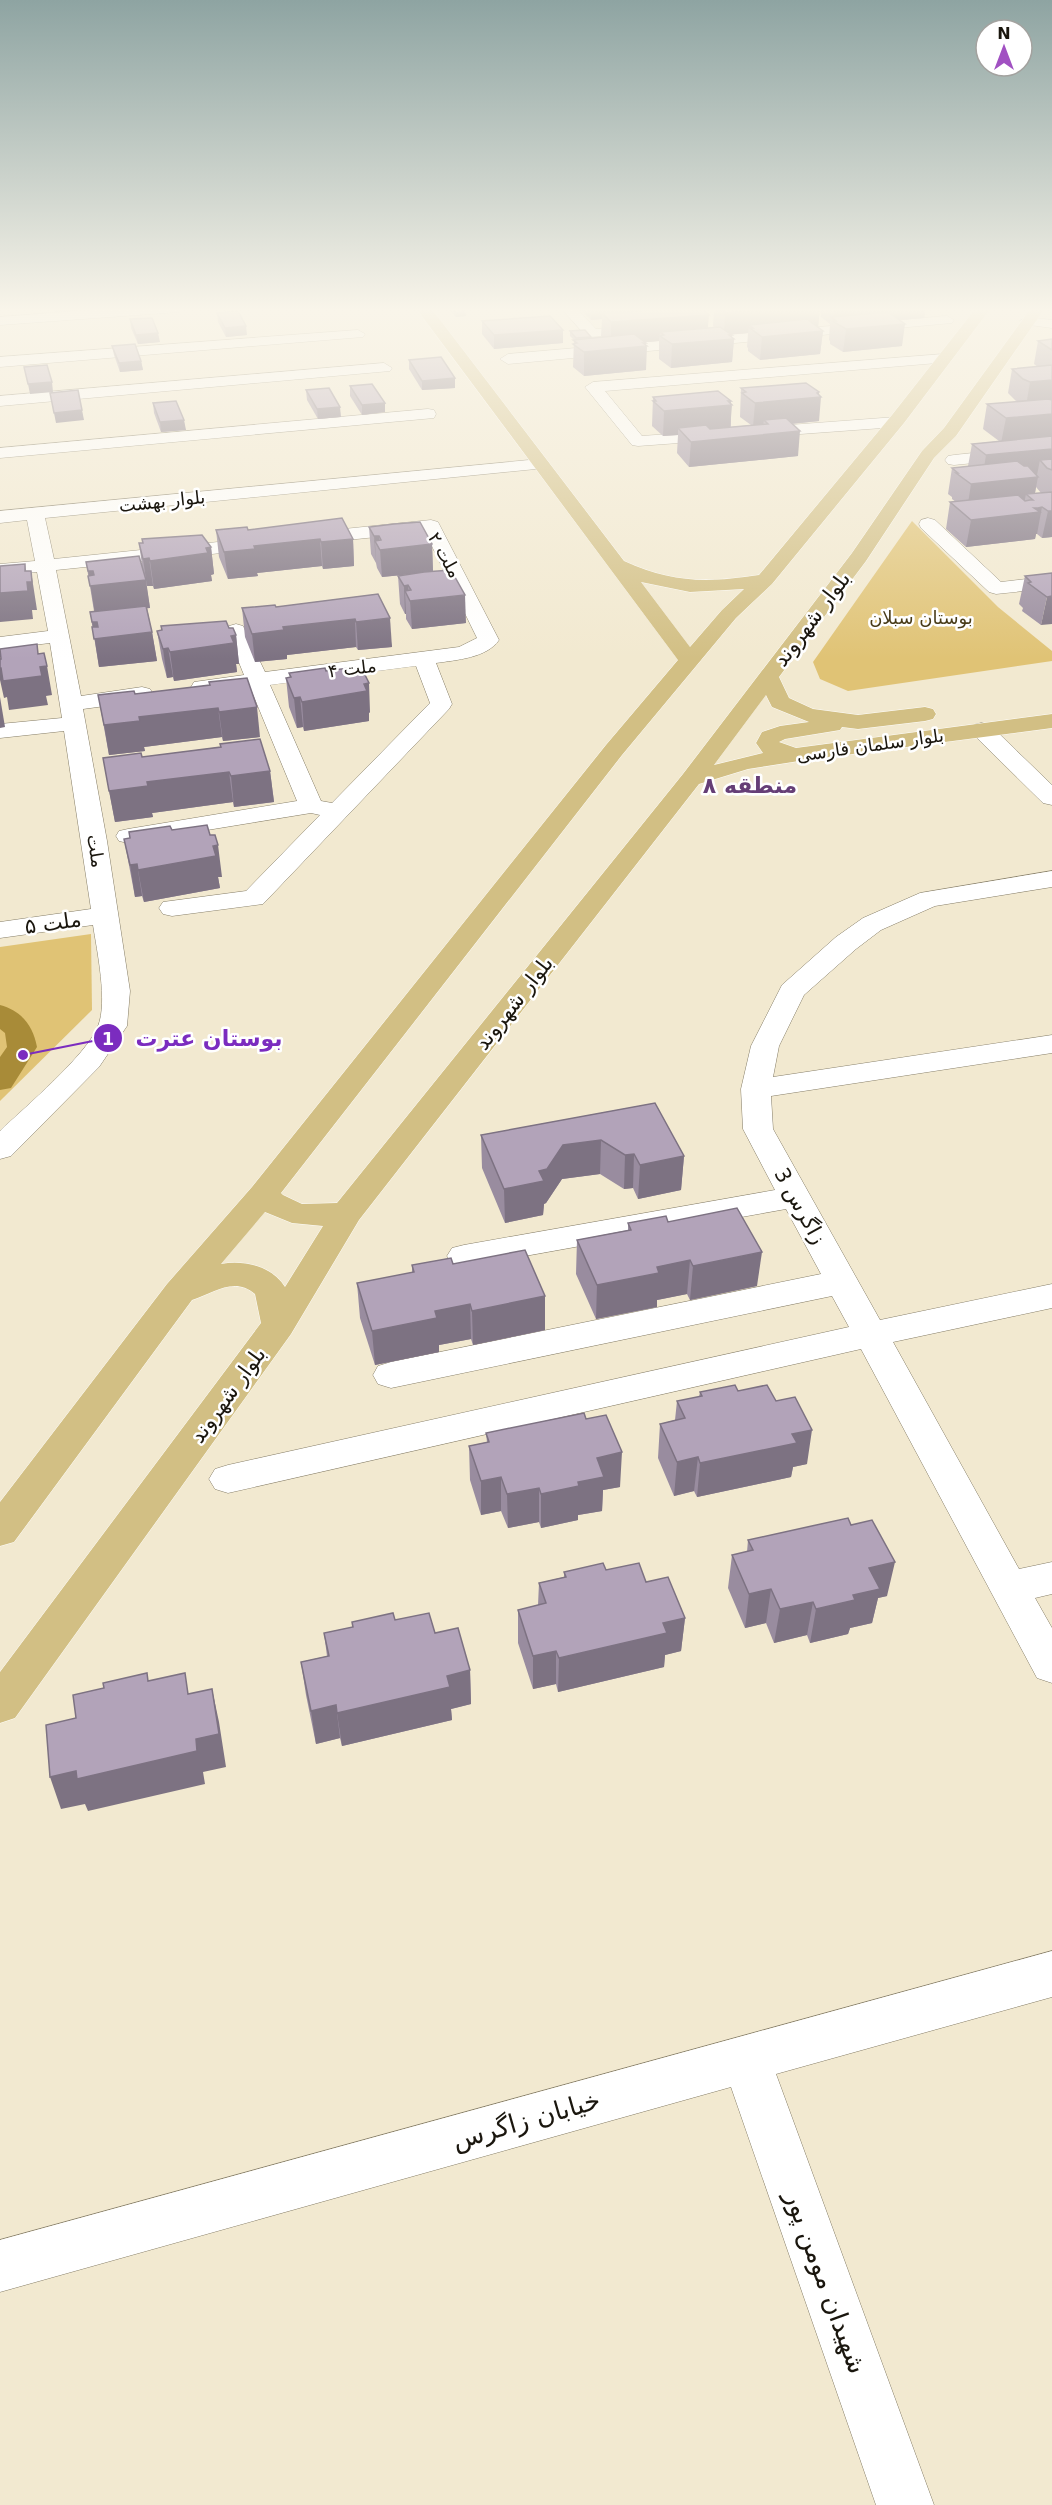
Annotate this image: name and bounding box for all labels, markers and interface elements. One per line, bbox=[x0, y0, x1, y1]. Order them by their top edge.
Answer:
north arrow bbox=[974, 18, 1034, 78]
text: N bbox=[997, 24, 1011, 43]
street label: بلوار بهشت bbox=[118, 486, 206, 517]
street label: ملت ۲ bbox=[424, 529, 466, 581]
street label: بلوار شهروند bbox=[769, 567, 855, 671]
park label: بوستان سبلان bbox=[869, 607, 973, 629]
street label: ملت ۴ bbox=[327, 655, 377, 681]
street label: بلوار سلمان فارسی bbox=[795, 724, 945, 767]
district label: منطقه ۸ bbox=[703, 773, 797, 798]
street label: ملت bbox=[83, 833, 109, 869]
street label: ملت ۵ bbox=[23, 907, 83, 939]
street label: بلوار شهروند bbox=[470, 951, 558, 1055]
callout: بوستان عترت bbox=[93, 1018, 294, 1058]
text: بوستان عترت bbox=[135, 1026, 283, 1052]
text: 1 bbox=[102, 1028, 114, 1049]
street label: زاگرس 3 bbox=[769, 1164, 831, 1248]
street label: بلوار شهروند bbox=[185, 1343, 271, 1447]
street label: خیابان زاگرس bbox=[449, 2085, 604, 2156]
street label: شهیدان مومن پور bbox=[777, 2185, 873, 2378]

